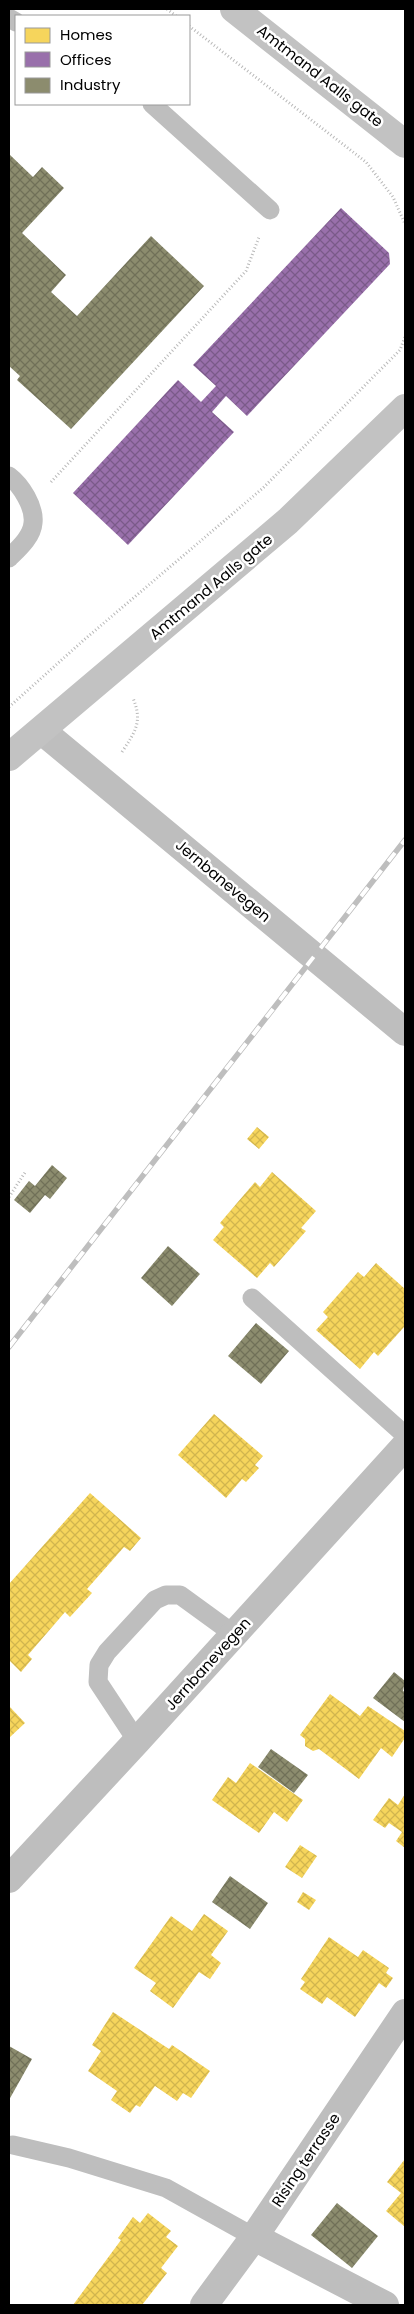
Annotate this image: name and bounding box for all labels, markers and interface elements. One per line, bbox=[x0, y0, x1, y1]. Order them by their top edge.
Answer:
legend bbox=[15, 15, 190, 105]
street label: Amtmand Aalls gate bbox=[253, 20, 388, 132]
text: Homes bbox=[60, 24, 113, 45]
text: Offices bbox=[60, 49, 112, 70]
text: Industry bbox=[60, 74, 121, 95]
street label: Amtmand Aalls gate bbox=[145, 529, 277, 644]
street label: Jernbanevegen bbox=[171, 835, 275, 927]
street label: Jernbanevegen bbox=[160, 1613, 255, 1715]
street label: Rising terrasse bbox=[266, 2109, 345, 2211]

